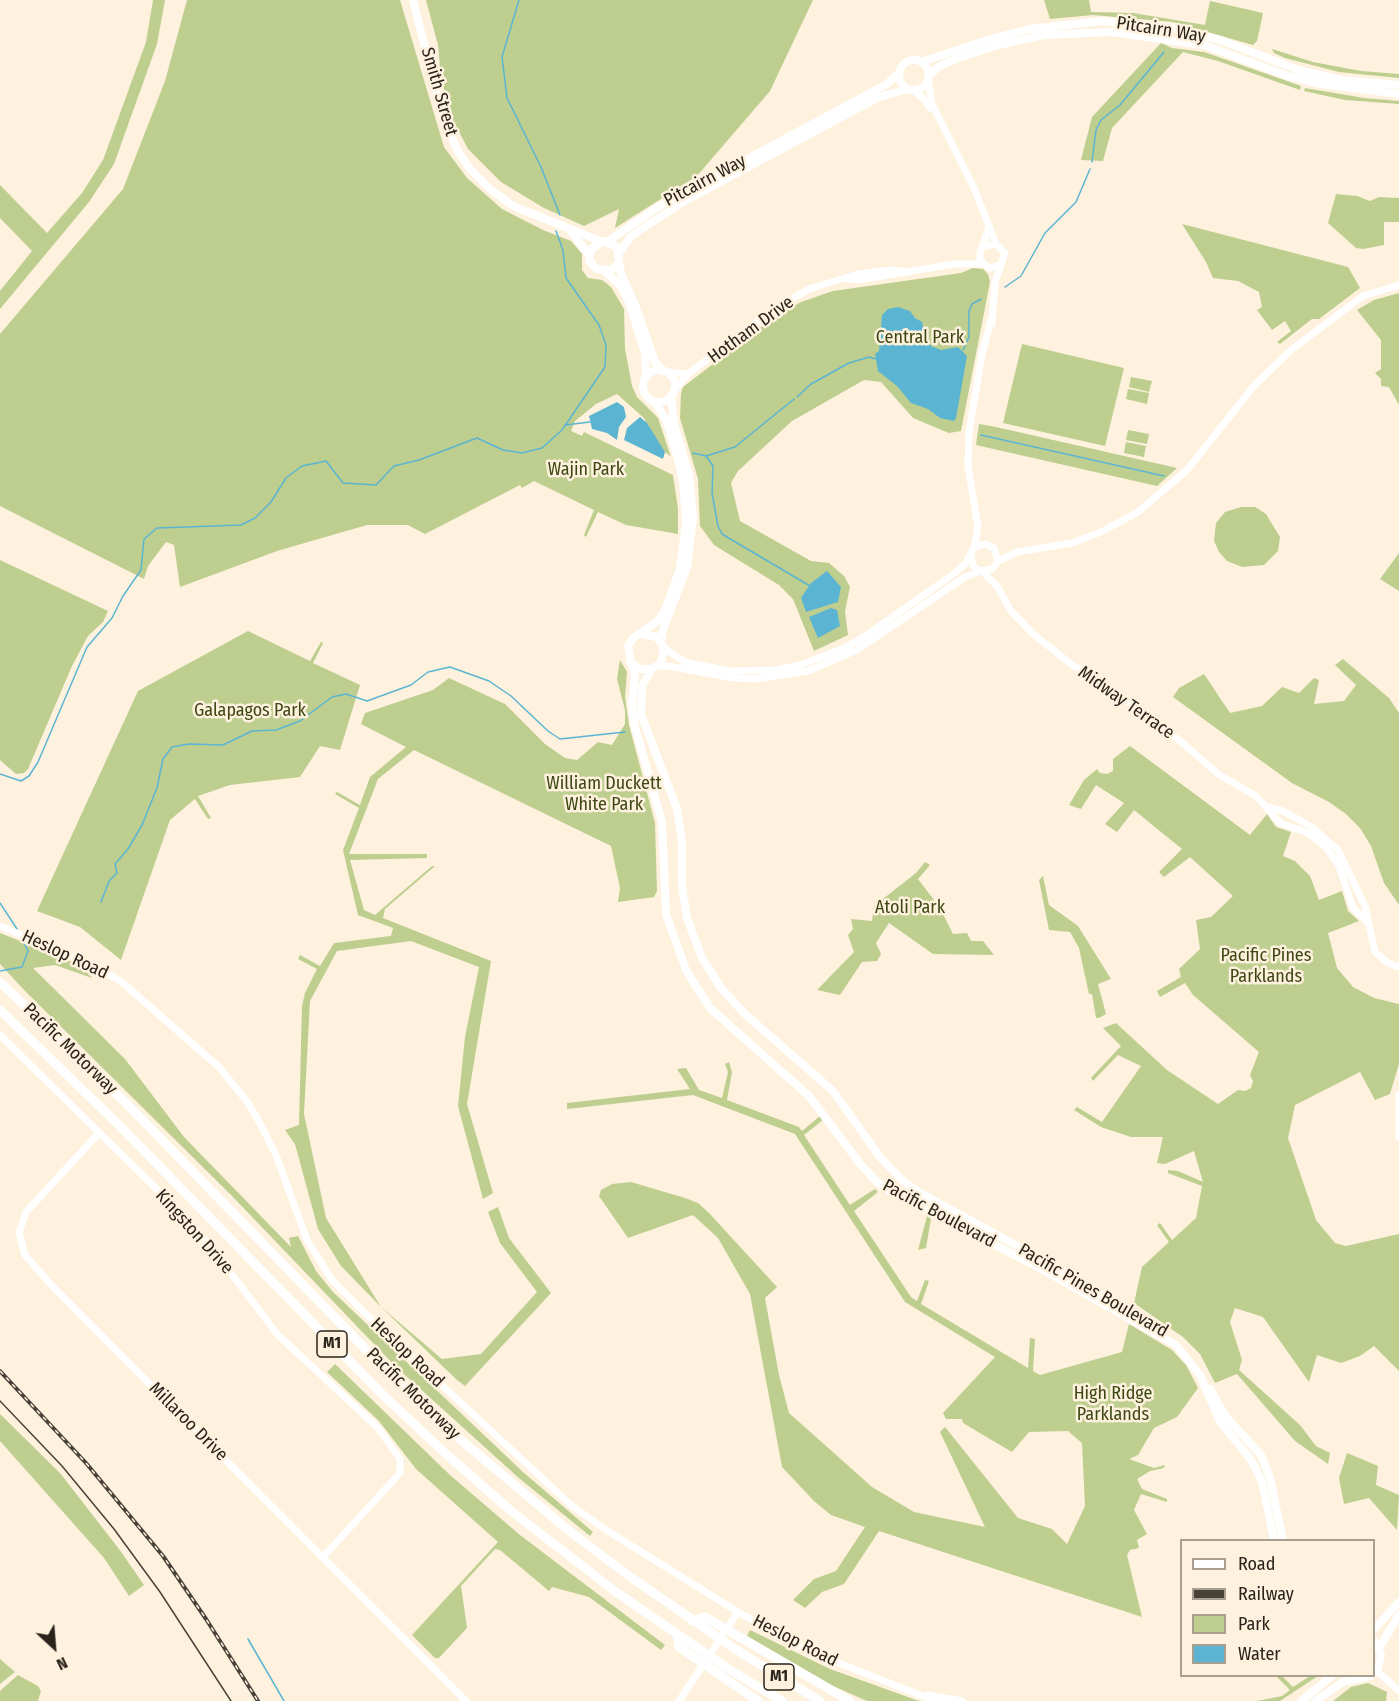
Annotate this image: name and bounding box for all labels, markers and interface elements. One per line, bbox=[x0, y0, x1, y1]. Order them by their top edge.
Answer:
street label: Pitcairn Way bbox=[1115, 12, 1207, 48]
street label: Smith Street bbox=[416, 45, 462, 139]
street label: Pitcairn Way bbox=[660, 150, 750, 212]
street label: Hotham Drive bbox=[704, 292, 798, 368]
park label: Central Park bbox=[876, 327, 964, 349]
park label: Wajin Park bbox=[548, 459, 624, 481]
street label: Midway Terrace bbox=[1074, 662, 1178, 744]
park label: Galapagos Park bbox=[194, 700, 306, 722]
park label: William Duckett White Park bbox=[546, 773, 662, 816]
park label: Atoli Park bbox=[875, 897, 945, 919]
street label: Heslop Road bbox=[18, 926, 112, 984]
park label: Pacific Pines Parklands bbox=[1221, 945, 1311, 988]
street label: Pacific Motorway bbox=[18, 999, 122, 1099]
street label: Pacific Boulevard bbox=[879, 1175, 999, 1253]
street label: Kingston Drive bbox=[150, 1185, 238, 1279]
street label: Pacific Pines Boulevard bbox=[1014, 1239, 1172, 1343]
street label: Heslop Road bbox=[366, 1313, 448, 1393]
road number: M1 bbox=[317, 1331, 347, 1357]
street label: Pacific Motorway bbox=[361, 1344, 465, 1444]
street label: Millaroo Drive bbox=[144, 1378, 232, 1466]
park label: High Ridge Parklands bbox=[1074, 1383, 1152, 1426]
legend bbox=[1180, 1539, 1375, 1677]
text: Road bbox=[1238, 1553, 1275, 1575]
text: Railway bbox=[1238, 1583, 1294, 1605]
street label: Heslop Road bbox=[749, 1610, 841, 1672]
text: Park bbox=[1238, 1613, 1270, 1635]
north arrow bbox=[24, 1617, 84, 1677]
text: Water bbox=[1238, 1643, 1281, 1665]
text: N bbox=[54, 1653, 71, 1674]
road number: M1 bbox=[764, 1664, 794, 1690]

